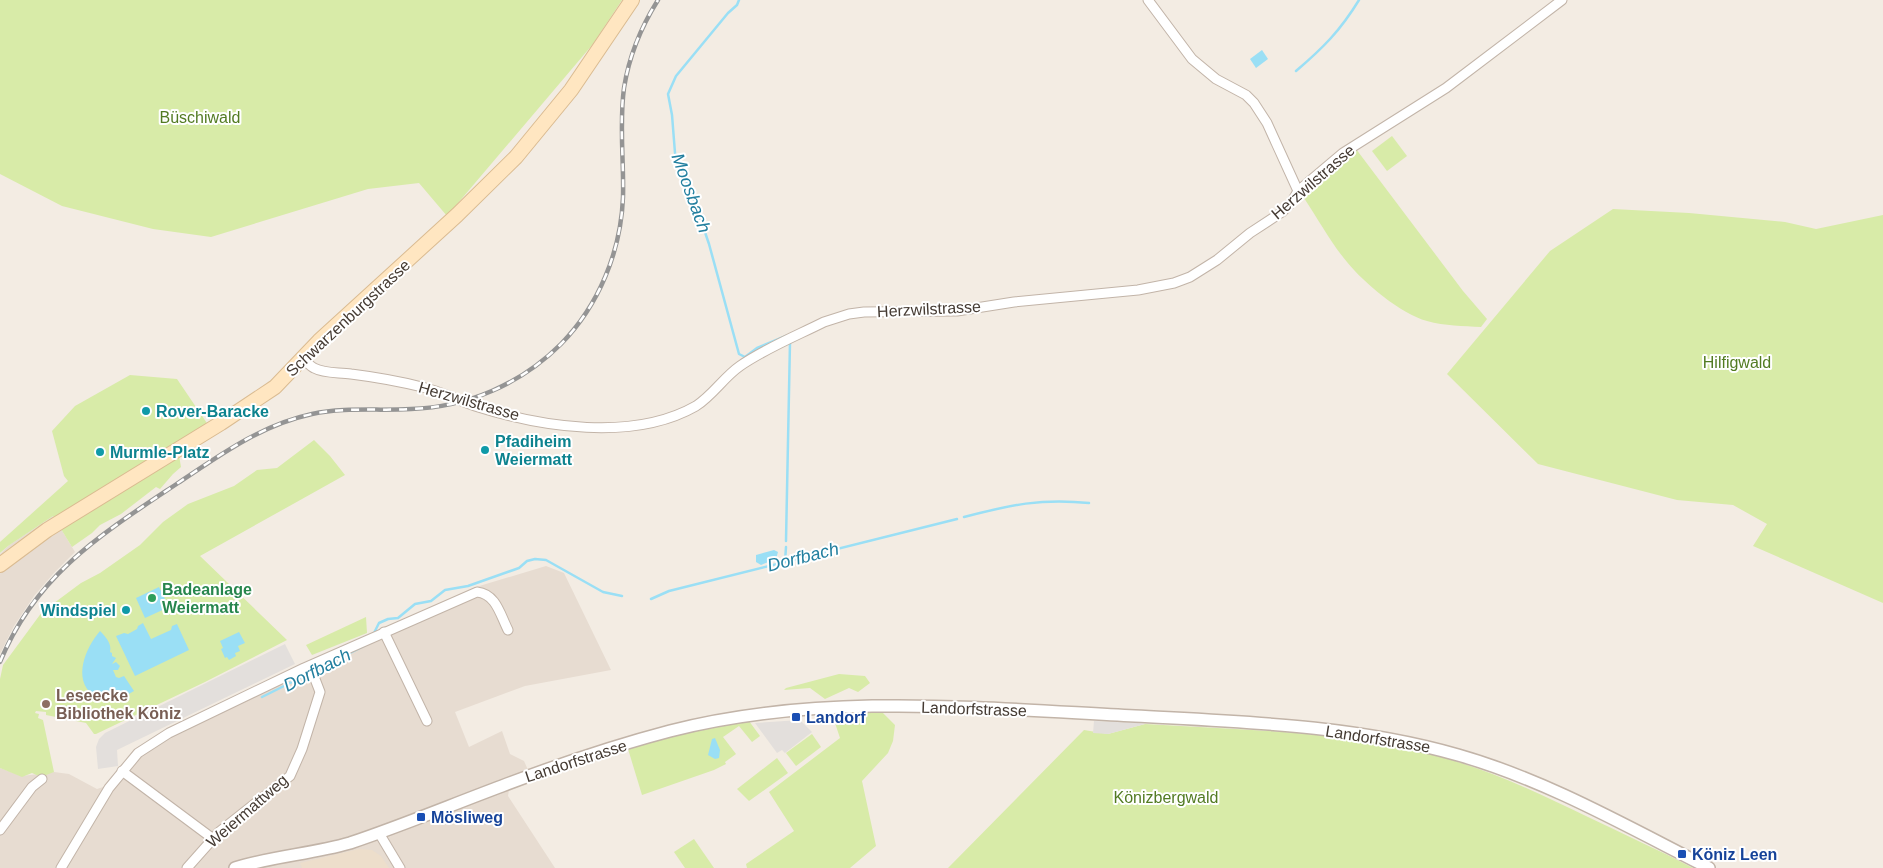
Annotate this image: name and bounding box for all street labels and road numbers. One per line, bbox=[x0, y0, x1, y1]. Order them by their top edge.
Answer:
street label: Herzwilstrasse bbox=[1268, 141, 1358, 223]
street label: Schwarzenburgstrasse bbox=[283, 256, 413, 380]
street label: Herzwilstrasse bbox=[877, 298, 981, 320]
street label: Herzwilstrasse bbox=[417, 378, 521, 424]
street label: Landorfstrasse bbox=[921, 699, 1027, 719]
street label: Landorfstrasse bbox=[1324, 722, 1432, 756]
street label: Landorfstrasse bbox=[523, 737, 629, 785]
street label: Weiermattweg bbox=[203, 771, 291, 851]

